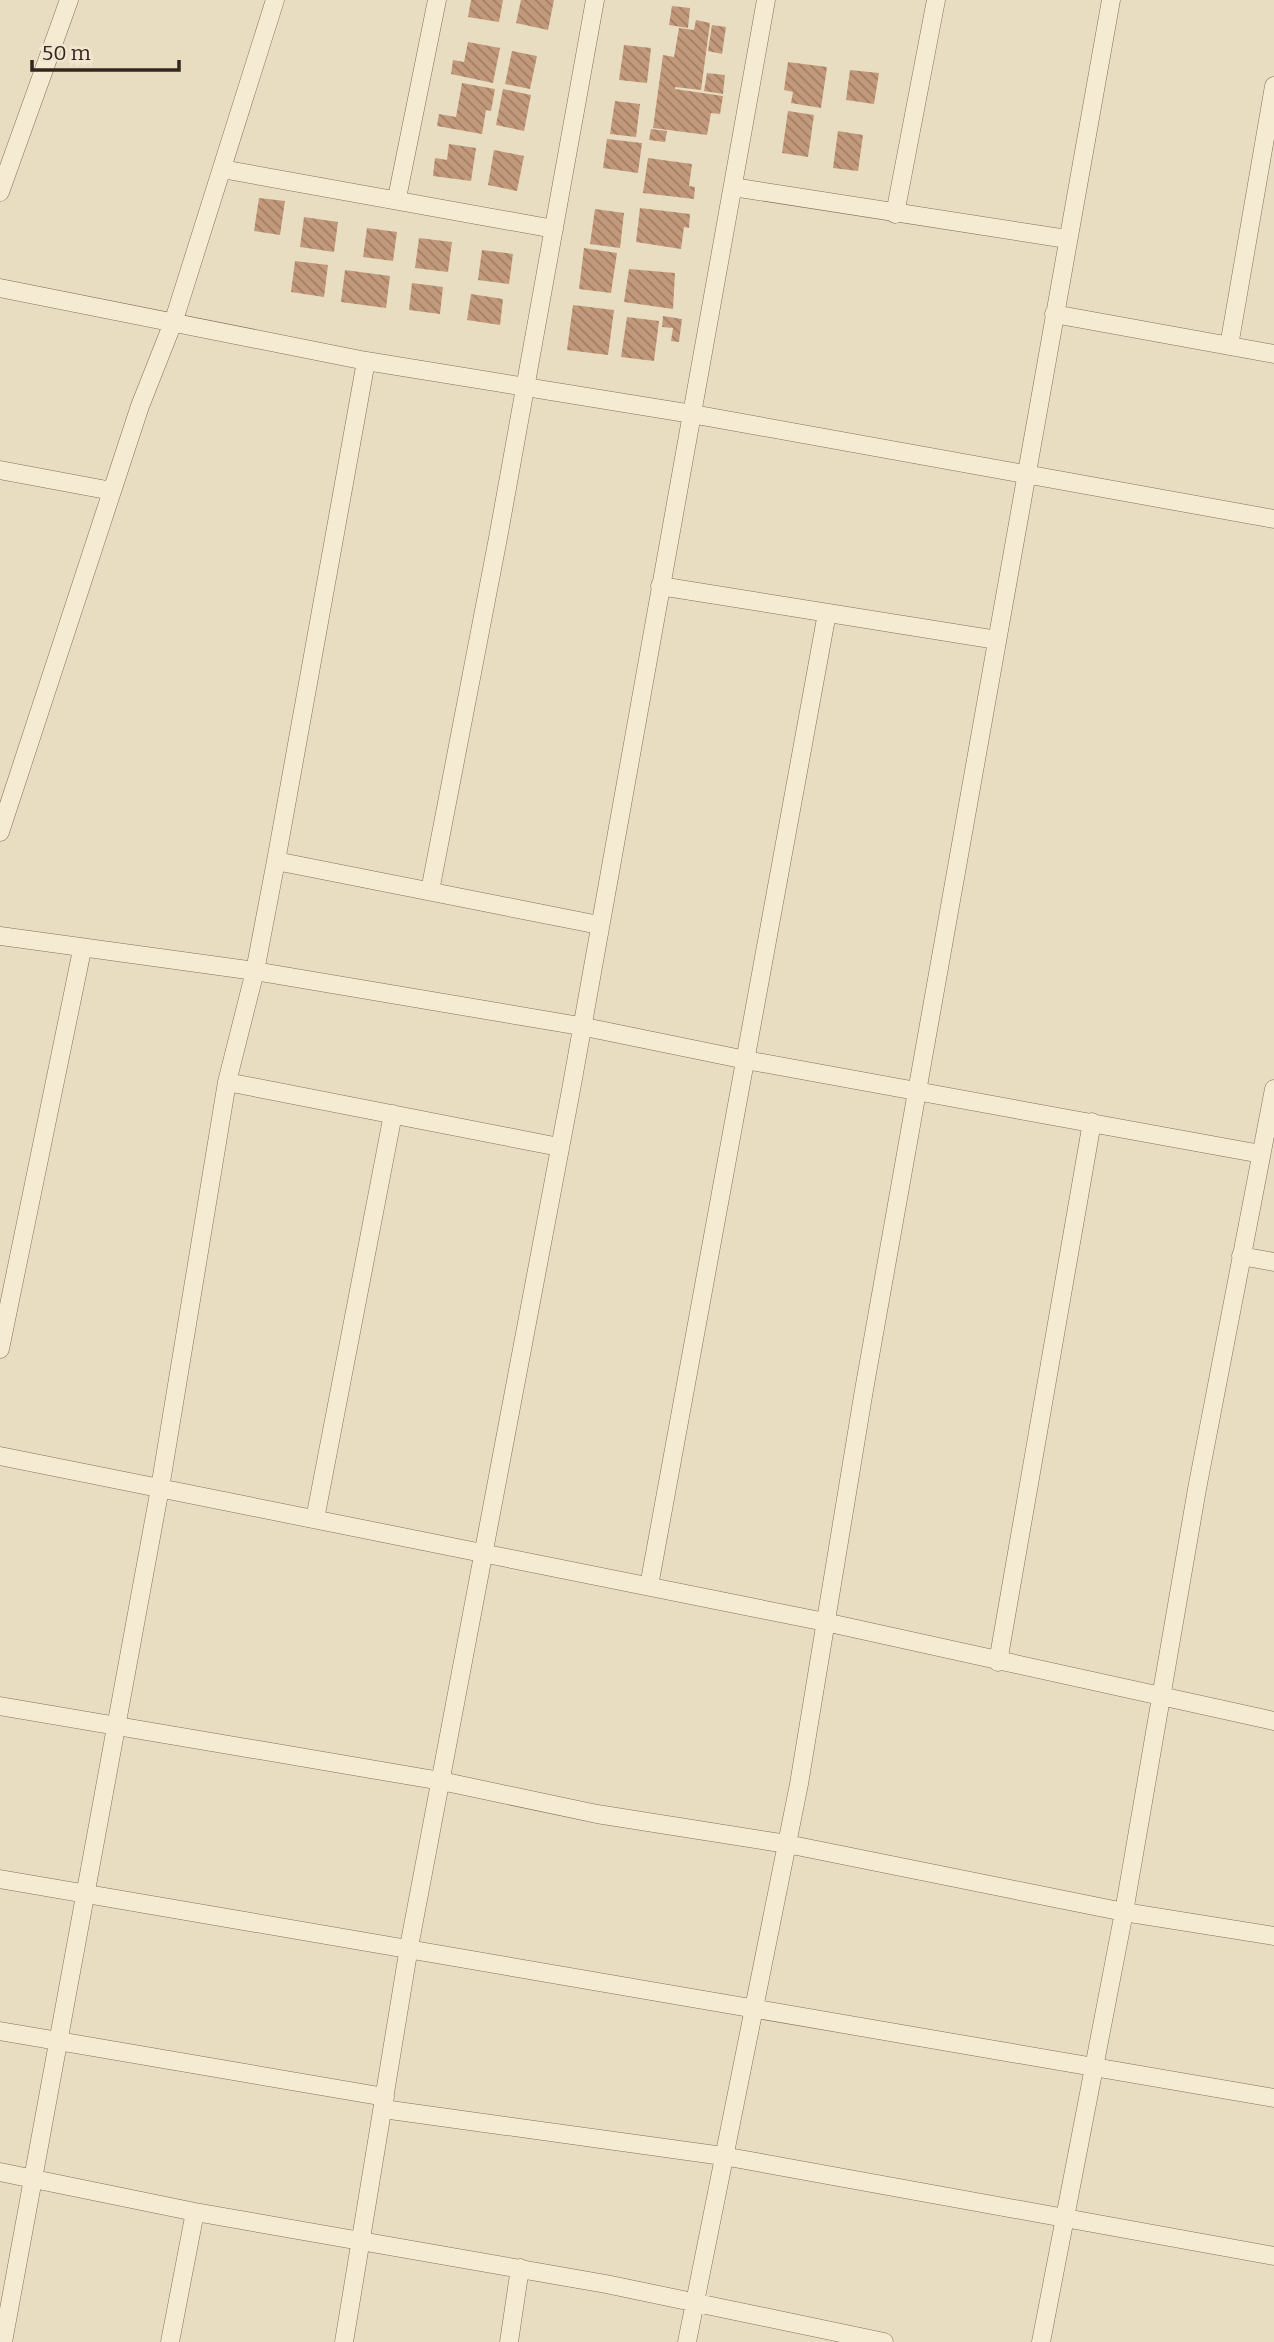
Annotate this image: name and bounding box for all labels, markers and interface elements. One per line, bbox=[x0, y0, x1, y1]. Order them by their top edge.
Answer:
scale bar bbox=[32, 28, 178, 72]
text: 50 m bbox=[42, 40, 91, 66]

